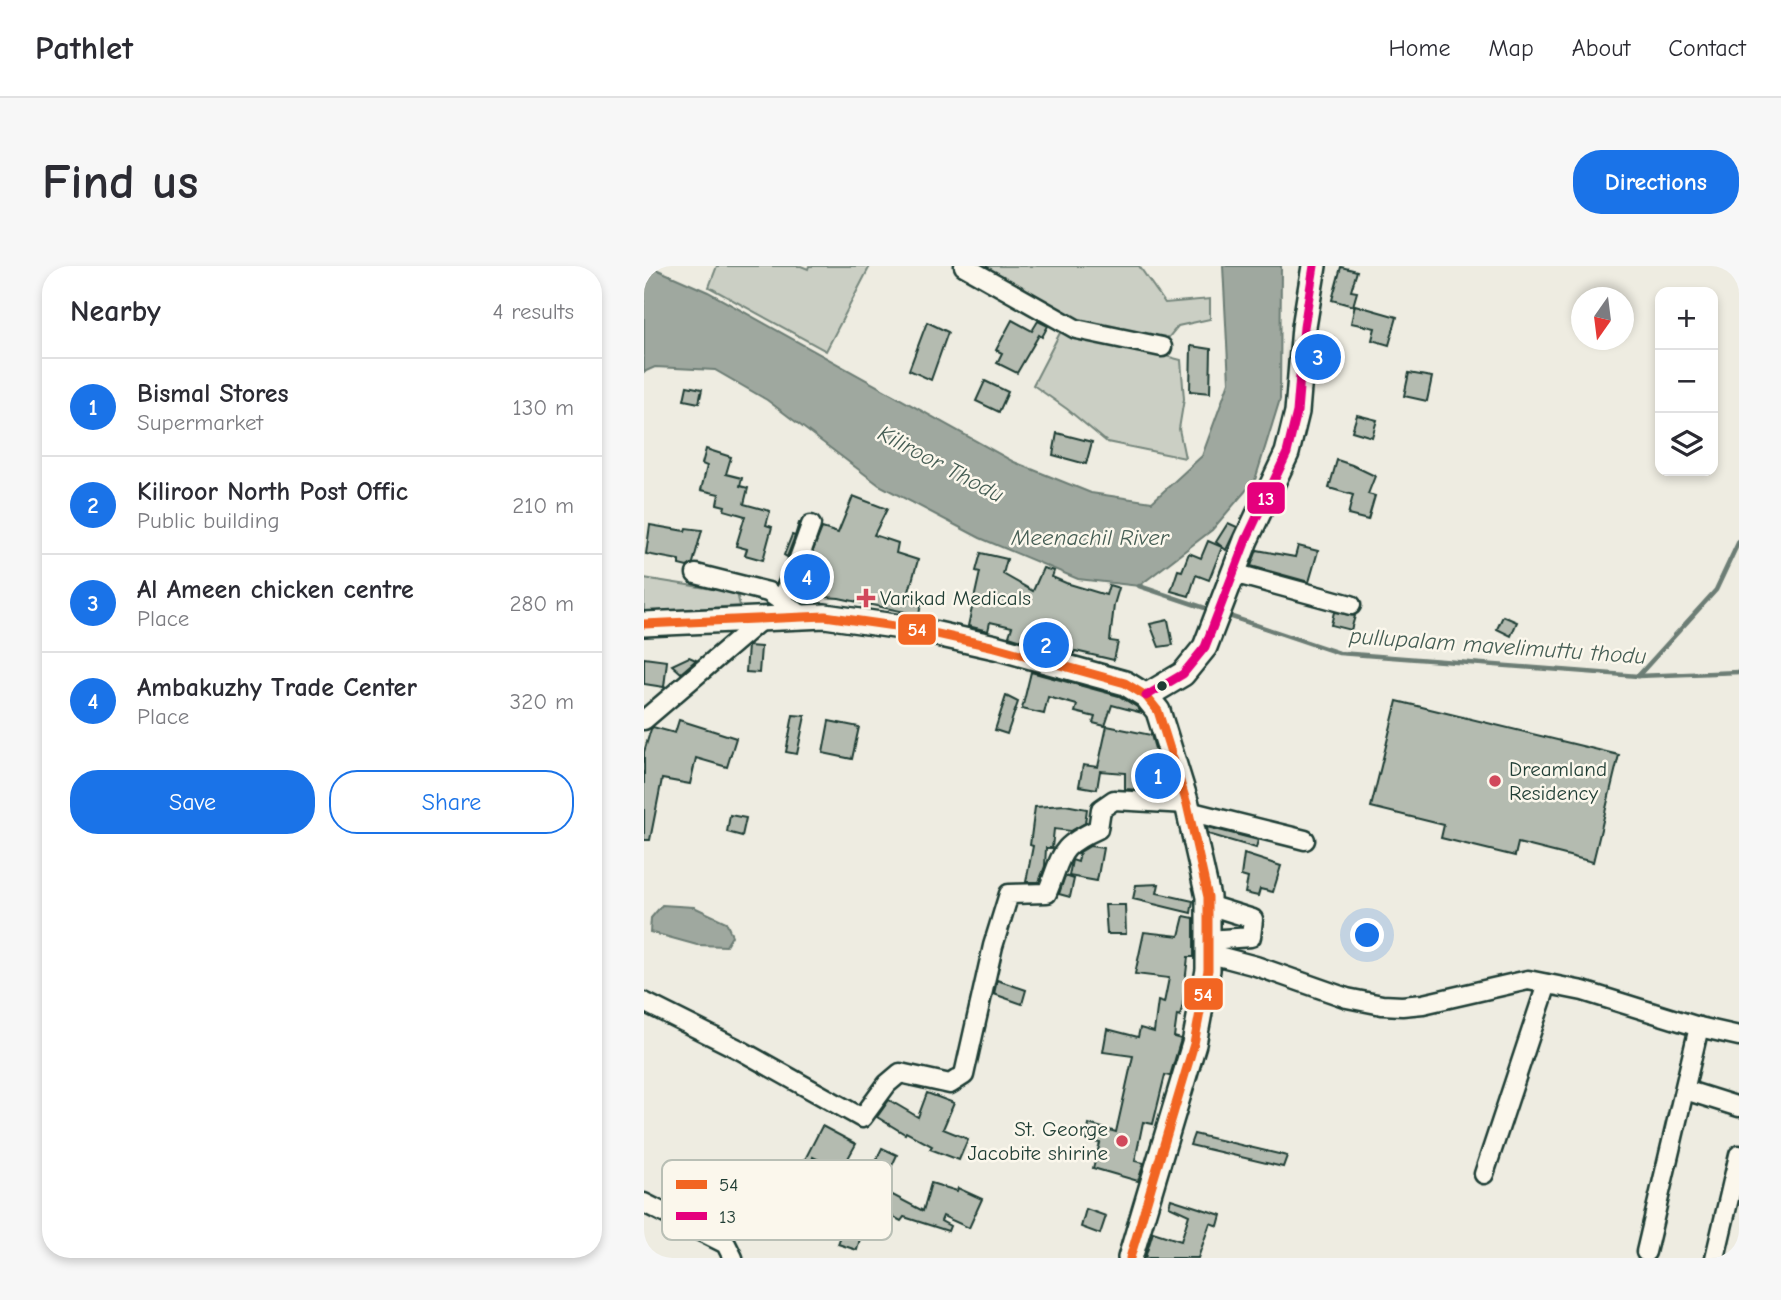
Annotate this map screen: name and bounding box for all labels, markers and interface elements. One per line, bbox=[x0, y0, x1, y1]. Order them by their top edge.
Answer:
text: Pathlet bbox=[35, 29, 133, 67]
text: Home bbox=[1389, 34, 1450, 62]
text: Map bbox=[1488, 34, 1534, 62]
text: About bbox=[1572, 34, 1630, 62]
text: Contact bbox=[1668, 34, 1746, 62]
button: Directions bbox=[1573, 150, 1739, 214]
text: Find us bbox=[42, 154, 198, 210]
north arrow bbox=[1571, 287, 1634, 350]
map controls bbox=[1655, 287, 1718, 476]
button: + bbox=[1655, 287, 1718, 350]
text: Nearby bbox=[70, 294, 161, 329]
text: 4 results bbox=[492, 298, 574, 325]
pin: 3 bbox=[1295, 331, 1341, 383]
button: − bbox=[1655, 350, 1718, 413]
text: Bismal Stores bbox=[137, 379, 289, 409]
text: 1 bbox=[88, 394, 98, 421]
text: 130 m bbox=[513, 394, 574, 421]
text: Supermarket bbox=[137, 409, 263, 436]
button: layers bbox=[1655, 413, 1718, 476]
water label: Kiliroor Thodu bbox=[873, 420, 1009, 508]
text: Kiliroor North Post Offic bbox=[137, 477, 408, 507]
line badge: 13 bbox=[1246, 481, 1286, 515]
text: 13 bbox=[1258, 488, 1274, 510]
text: 2 bbox=[87, 492, 99, 519]
text: 210 m bbox=[512, 492, 574, 519]
text: Public building bbox=[137, 507, 280, 534]
water label: Meenachil River bbox=[1010, 524, 1170, 551]
pin: 4 bbox=[784, 551, 830, 603]
text: Al Ameen chicken centre bbox=[137, 575, 414, 605]
place label: Varikad Medicals bbox=[880, 586, 1031, 610]
text: 3 bbox=[87, 590, 99, 617]
text: 280 m bbox=[509, 590, 574, 617]
marker: Varikad Medicals bbox=[858, 590, 874, 606]
text: Place bbox=[137, 605, 189, 632]
line badge: 54 bbox=[897, 613, 937, 646]
text: 54 bbox=[907, 619, 927, 641]
pin: 2 bbox=[1023, 619, 1069, 671]
water label: pullupalam mavelimuttu thodu bbox=[1347, 622, 1648, 670]
text: Ambakuzhy Trade Center bbox=[137, 673, 417, 703]
unlabelled marker bbox=[1155, 679, 1169, 693]
text: 4 bbox=[88, 688, 98, 715]
text: 320 m bbox=[510, 688, 574, 715]
text: Place bbox=[137, 703, 189, 730]
pin: 1 bbox=[1135, 750, 1181, 802]
place label: Dreamland Residency bbox=[1509, 757, 1607, 805]
button: Save bbox=[70, 770, 315, 834]
button: Share bbox=[329, 770, 574, 834]
marker: Dreamland Residency bbox=[1487, 773, 1503, 789]
your location bbox=[1350, 918, 1384, 952]
line badge: 54 bbox=[1183, 977, 1224, 1011]
text: 54 bbox=[1193, 984, 1213, 1006]
place label: St. George Jacobite shirine bbox=[967, 1117, 1108, 1165]
marker: St. George Jacobite shirine bbox=[1114, 1133, 1130, 1149]
legend bbox=[662, 1160, 892, 1240]
text: 54 bbox=[719, 1174, 739, 1196]
text: 13 bbox=[719, 1206, 736, 1228]

